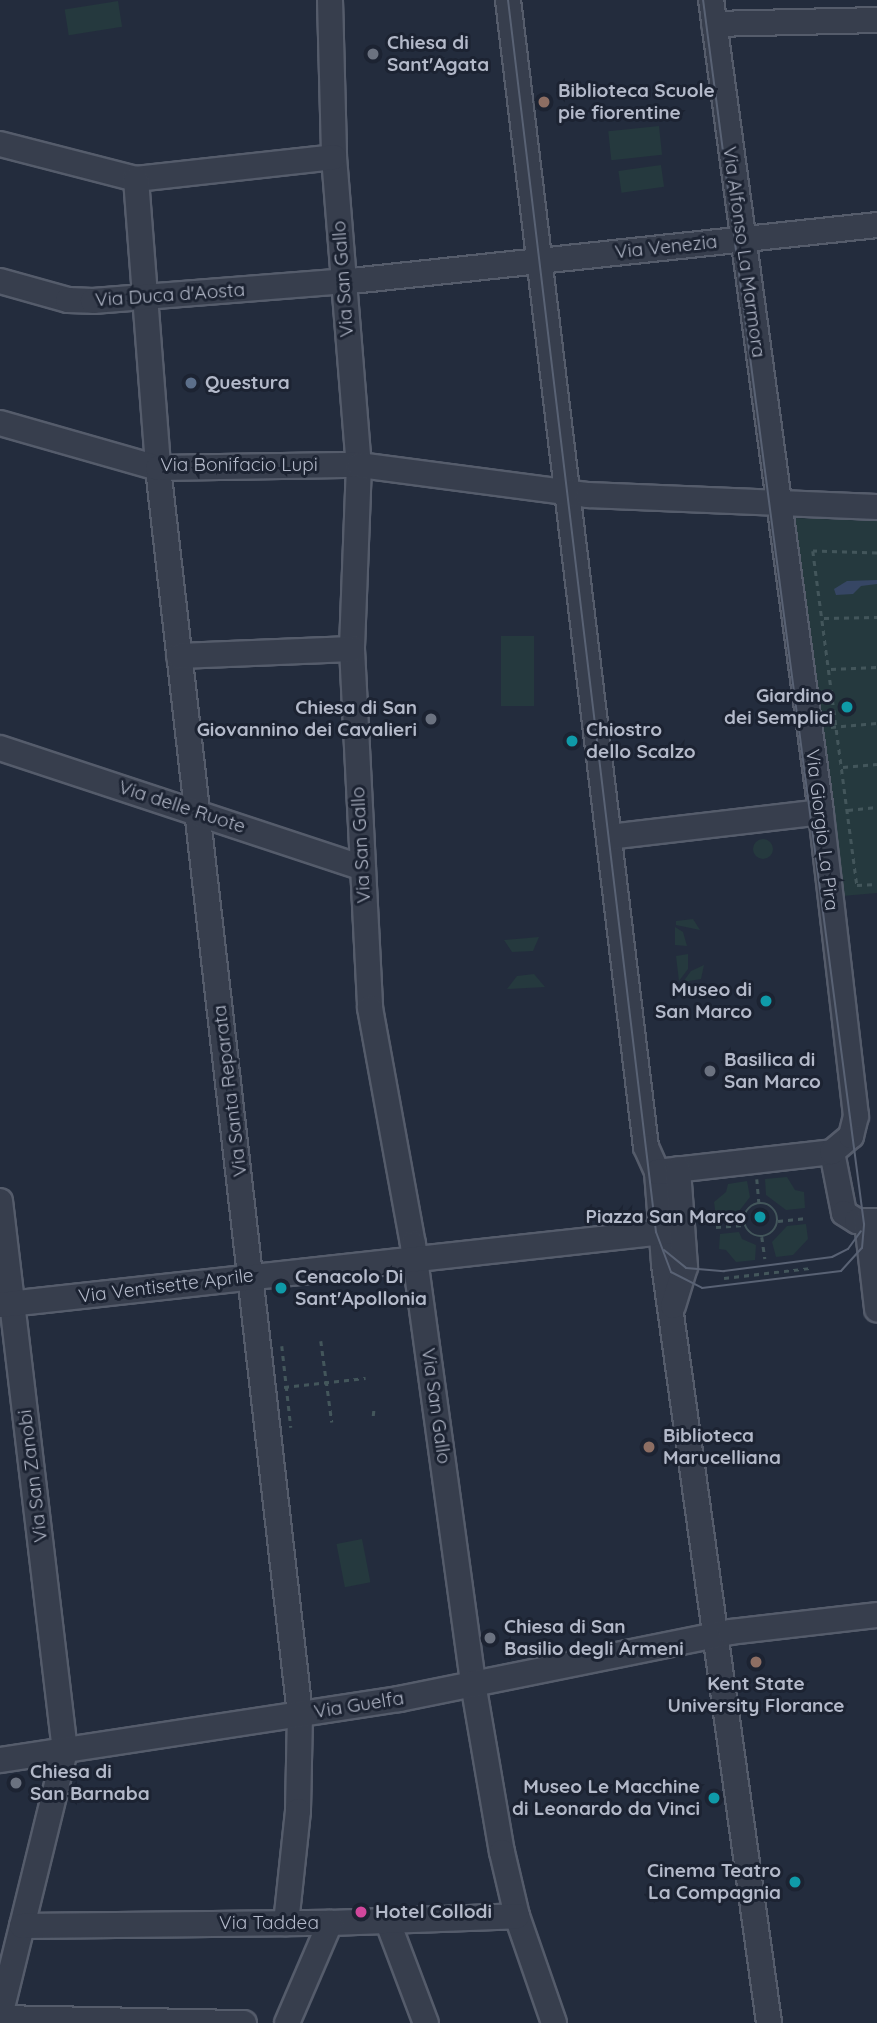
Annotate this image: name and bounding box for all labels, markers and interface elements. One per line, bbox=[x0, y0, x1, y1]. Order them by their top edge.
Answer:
place label: Chiesa di Sant'Agata bbox=[387, 32, 489, 76]
marker: Chiesa di Sant'Agata bbox=[365, 46, 381, 62]
place label: Biblioteca Scuole pie fiorentine bbox=[558, 80, 715, 124]
marker: Biblioteca Scuole pie fiorentine bbox=[536, 94, 552, 110]
street label: Via Alfonso La Marmora bbox=[718, 145, 770, 359]
street label: Via San Gallo bbox=[328, 220, 358, 338]
street label: Via Venezia bbox=[614, 230, 718, 264]
street label: Via Duca d'Aosta bbox=[94, 278, 246, 312]
place label: Questura bbox=[205, 372, 290, 394]
marker: Questura bbox=[183, 375, 199, 391]
street label: Via Bonifacio Lupi bbox=[160, 454, 318, 476]
place label: Giardino dei Semplici bbox=[724, 685, 833, 729]
place label: Chiesa di San Giovannino dei Cavalieri bbox=[197, 697, 417, 741]
marker: Giardino dei Semplici bbox=[839, 699, 855, 715]
marker: Chiesa di San Giovannino dei Cavalieri bbox=[423, 711, 439, 727]
place label: Chiostro dello Scalzo bbox=[586, 719, 696, 763]
marker: Chiostro dello Scalzo bbox=[564, 733, 580, 749]
street label: Via Giorgio La Pira bbox=[801, 748, 843, 912]
street label: Via delle Ruote bbox=[116, 776, 248, 838]
street label: Via San Gallo bbox=[347, 786, 375, 904]
place label: Museo di San Marco bbox=[655, 979, 752, 1023]
marker: Museo di San Marco bbox=[758, 993, 774, 1009]
street label: Via Santa Reparata bbox=[208, 1004, 252, 1178]
place label: Basilica di San Marco bbox=[724, 1049, 821, 1093]
marker: Basilica di San Marco bbox=[702, 1063, 718, 1079]
place label: Piazza San Marco bbox=[586, 1206, 746, 1228]
marker: Piazza San Marco bbox=[752, 1209, 768, 1225]
street label: Via Ventisette Aprile bbox=[77, 1264, 255, 1308]
place label: Cenacolo Di Sant'Apollonia bbox=[295, 1266, 427, 1310]
marker: Cenacolo Di Sant'Apollonia bbox=[273, 1280, 289, 1296]
street label: Via San Gallo bbox=[417, 1347, 455, 1465]
street label: Via San Zanobi bbox=[14, 1408, 52, 1544]
place label: Biblioteca Marucelliana bbox=[663, 1425, 781, 1469]
marker: Biblioteca Marucelliana bbox=[641, 1439, 657, 1455]
place label: Chiesa di San Basilio degli Armeni bbox=[504, 1616, 684, 1660]
marker: Chiesa di San Basilio degli Armeni bbox=[482, 1630, 498, 1646]
marker: Kent State University Florance bbox=[748, 1654, 764, 1670]
place label: Kent State University Florance bbox=[668, 1673, 844, 1717]
street label: Via Guelfa bbox=[312, 1687, 406, 1723]
place label: Chiesa di San Barnaba bbox=[30, 1761, 150, 1805]
marker: Chiesa di San Barnaba bbox=[8, 1775, 24, 1791]
place label: Museo Le Macchine di Leonardo da Vinci bbox=[512, 1776, 700, 1820]
marker: Museo Le Macchine di Leonardo da Vinci bbox=[706, 1790, 722, 1806]
place label: Cinema Teatro La Compagnia bbox=[647, 1860, 781, 1904]
marker: Cinema Teatro La Compagnia bbox=[787, 1874, 803, 1890]
place label: Hotel Collodi bbox=[375, 1901, 492, 1923]
marker: Hotel Collodi bbox=[353, 1904, 369, 1920]
street label: Via Taddea bbox=[219, 1912, 319, 1934]

